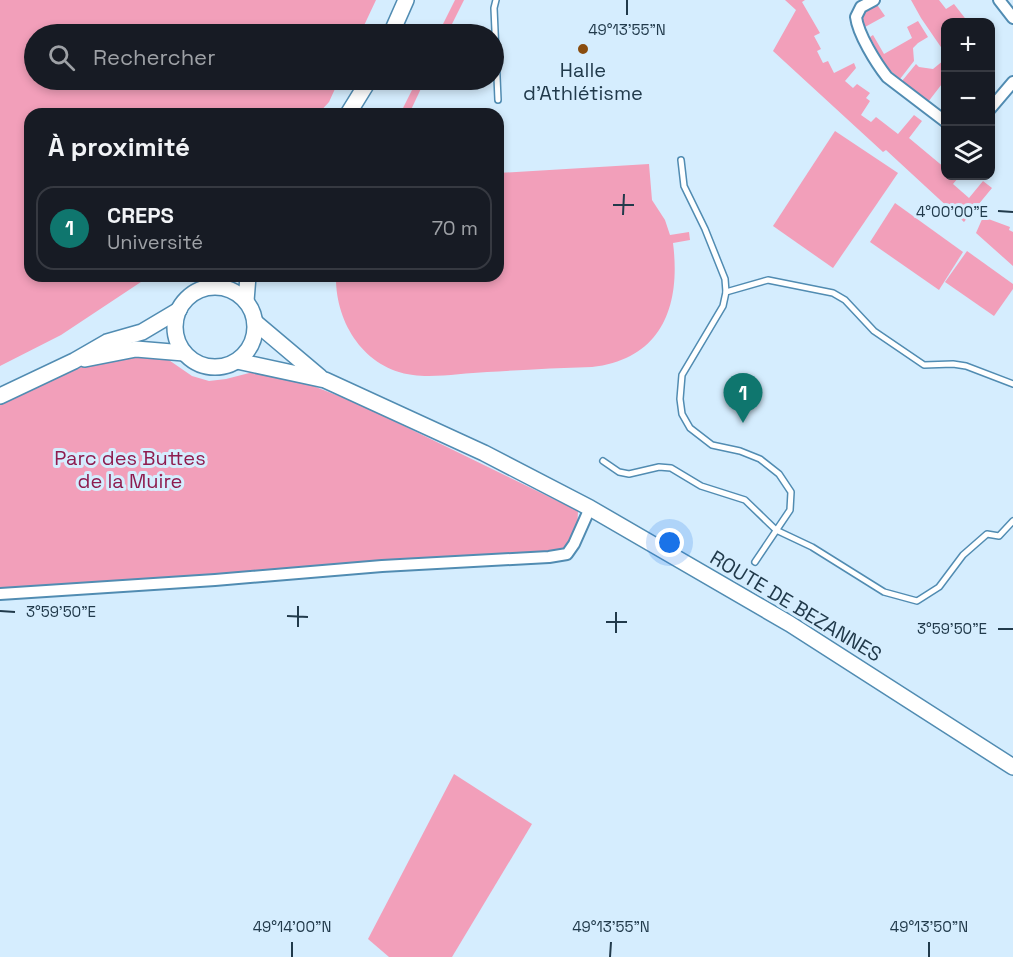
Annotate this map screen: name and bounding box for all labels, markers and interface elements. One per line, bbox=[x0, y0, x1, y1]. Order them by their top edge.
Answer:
map controls bbox=[941, 18, 995, 180]
button: + bbox=[941, 18, 995, 72]
text: 49°13'55"N bbox=[588, 20, 666, 39]
search box bbox=[24, 24, 504, 90]
icon: search bbox=[45, 41, 78, 74]
marker: Halle d'Athlétisme bbox=[576, 42, 590, 56]
text: Rechercher bbox=[93, 43, 215, 71]
place label: Halle d'Athlétisme bbox=[523, 57, 643, 106]
button: − bbox=[941, 72, 995, 126]
button: layers bbox=[941, 126, 995, 180]
text: À proximité bbox=[48, 130, 190, 164]
text: CREPS bbox=[107, 201, 174, 229]
text: 4°00'00"E bbox=[916, 202, 988, 221]
text: 1 bbox=[65, 215, 74, 241]
text: 70 m bbox=[432, 215, 478, 241]
text: Université bbox=[107, 229, 203, 255]
pin: 1 bbox=[724, 374, 762, 423]
park label: Parc des Buttes de la Muire bbox=[54, 445, 206, 494]
your location bbox=[655, 528, 684, 557]
street label: ROUTE DE BEZANNES bbox=[705, 544, 887, 668]
text: 3°59'50"E bbox=[26, 602, 96, 621]
text: 3°59'50"E bbox=[917, 619, 987, 638]
text: 49°14'00"N bbox=[253, 917, 331, 936]
text: 49°13'55"N bbox=[572, 917, 650, 936]
text: 49°13'50"N bbox=[890, 917, 968, 936]

